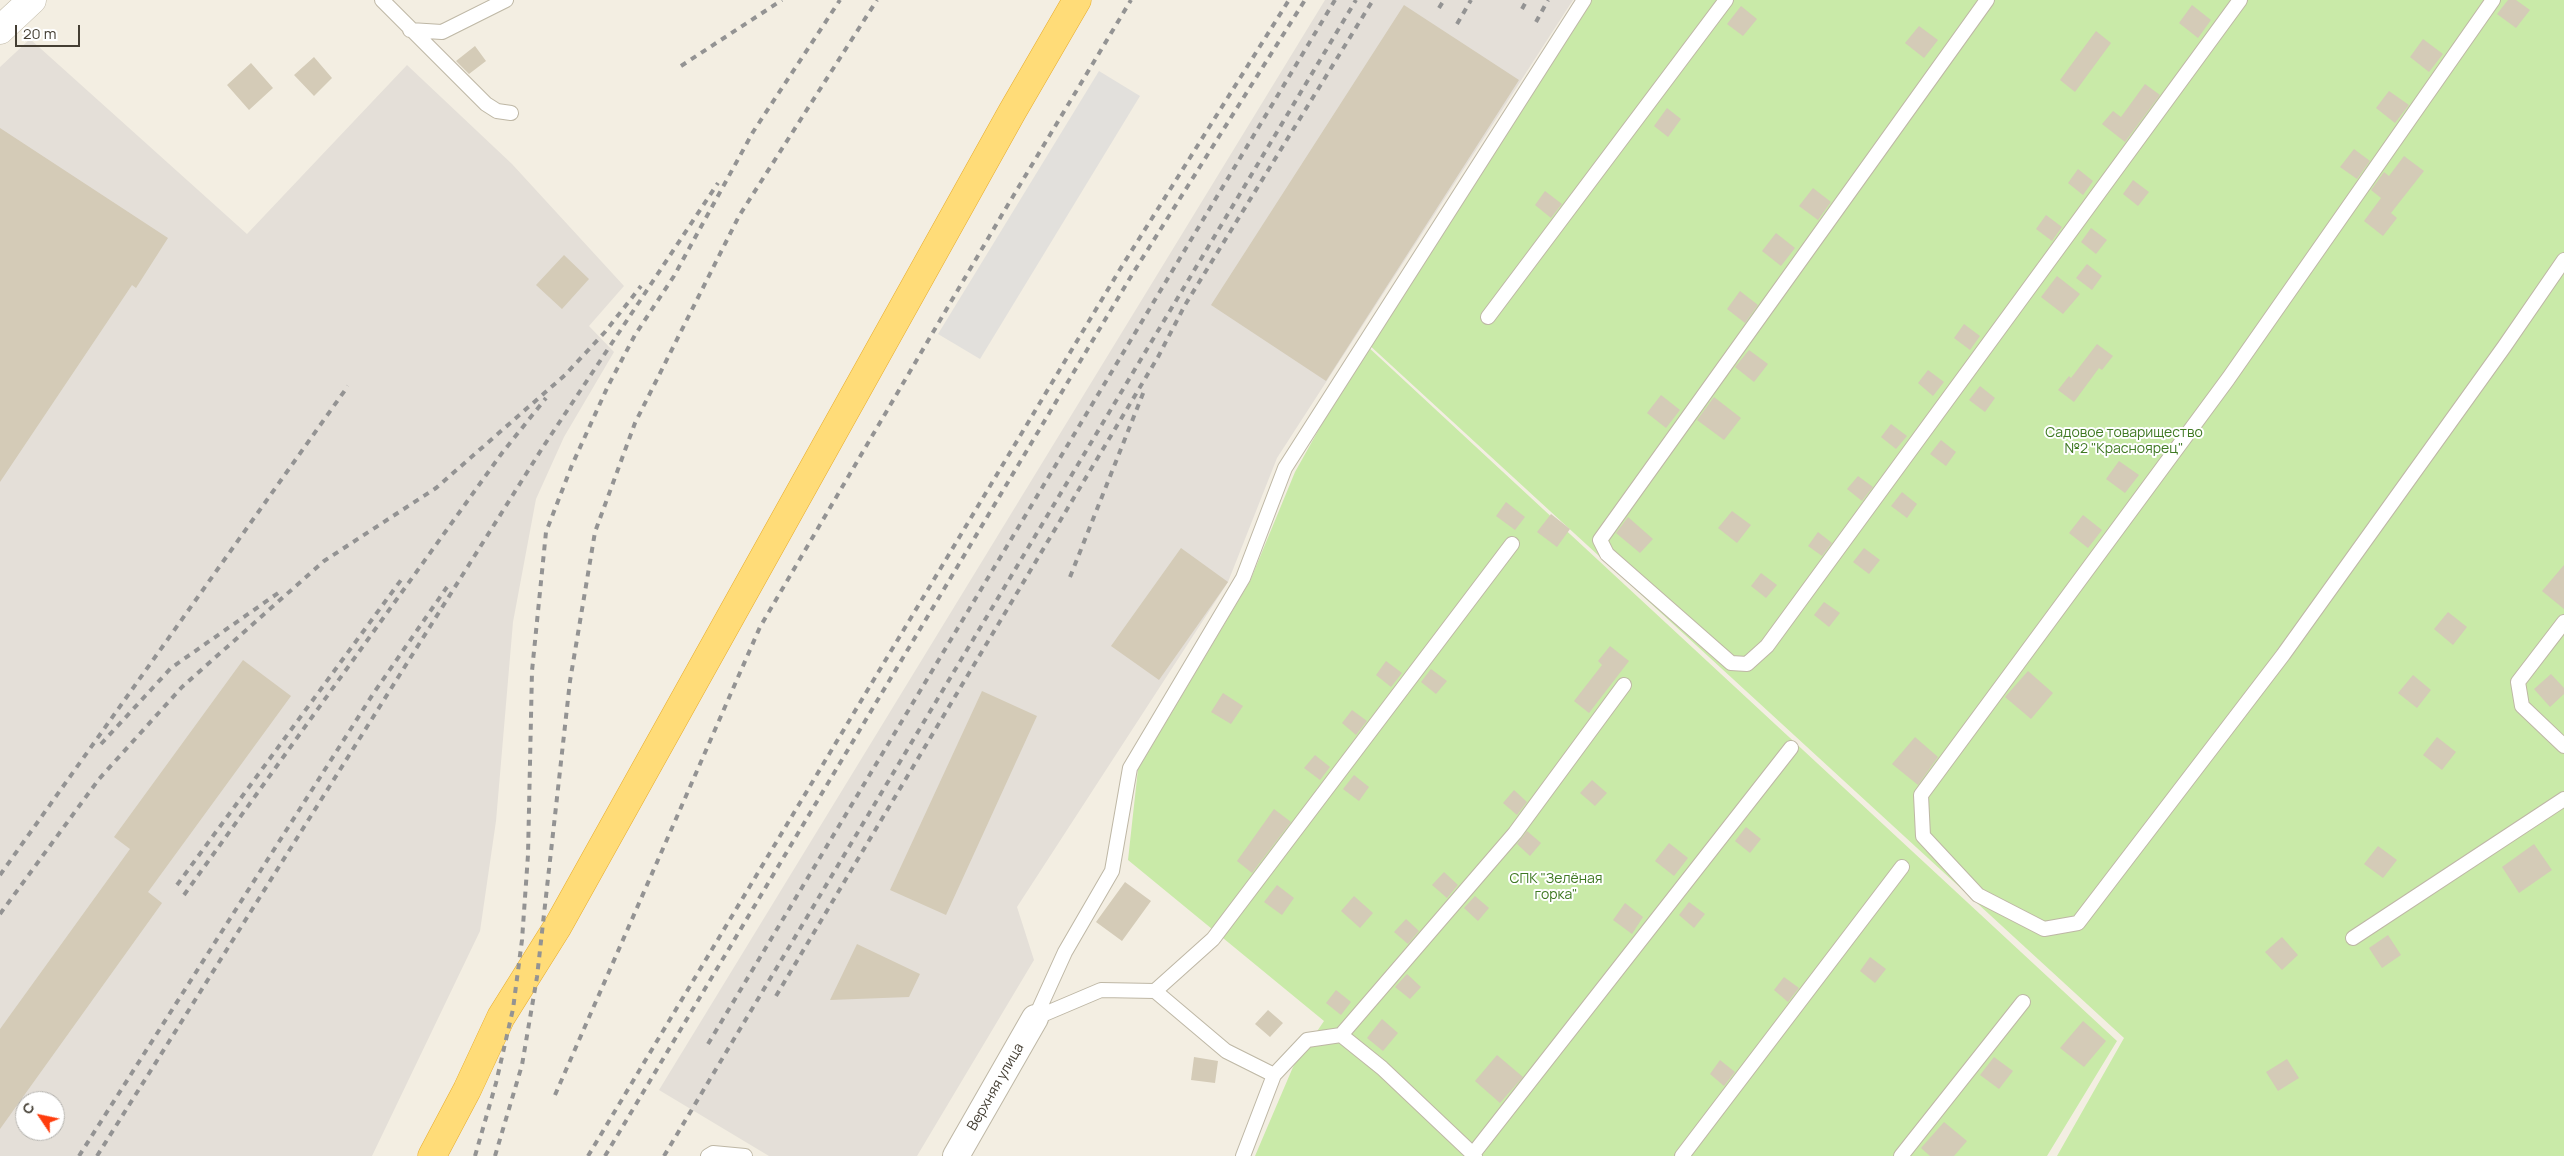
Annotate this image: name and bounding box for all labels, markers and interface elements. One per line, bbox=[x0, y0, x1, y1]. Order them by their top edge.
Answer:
scale bar bbox=[18, 15, 82, 47]
text: 20 m bbox=[23, 23, 56, 44]
park label: Садовое товарищество №2 "Красноярец" bbox=[2045, 425, 2203, 458]
park label: СПК "Зелёная горка" bbox=[1510, 871, 1602, 904]
street label: Верхняя улица bbox=[964, 1040, 1028, 1134]
north arrow bbox=[15, 1091, 65, 1141]
text: С bbox=[17, 1098, 39, 1117]

